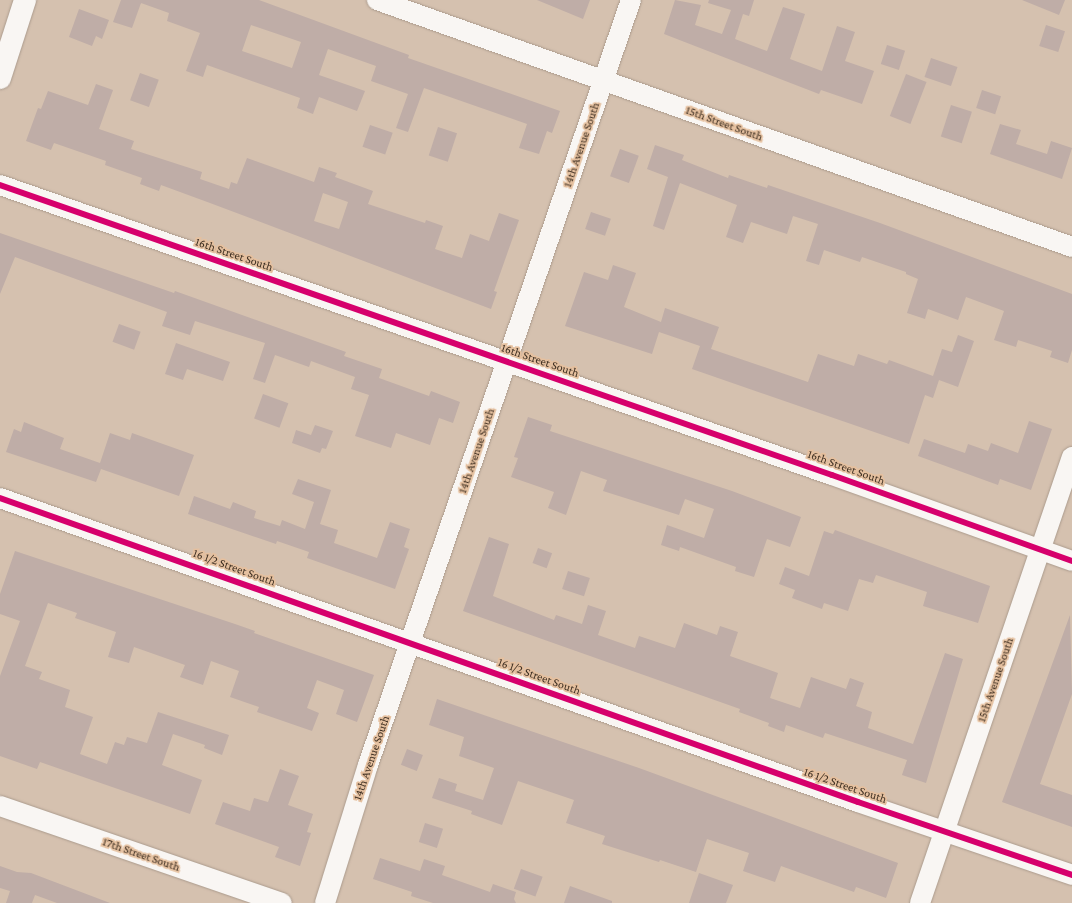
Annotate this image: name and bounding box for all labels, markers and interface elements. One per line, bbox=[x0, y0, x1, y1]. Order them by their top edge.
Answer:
street label: 14th Avenue South bbox=[561, 101, 603, 189]
street label: 15th Street South bbox=[683, 103, 765, 145]
street label: 16th Street South bbox=[193, 235, 275, 275]
street label: 16th Street South bbox=[499, 341, 581, 381]
street label: 14th Avenue South bbox=[456, 407, 498, 495]
street label: 16th Street South bbox=[805, 447, 887, 489]
street label: 16 1/2 Street South bbox=[191, 546, 277, 590]
street label: 15th Avenue South bbox=[975, 636, 1017, 724]
street label: 16 1/2 Street South bbox=[496, 655, 582, 699]
street label: 14th Avenue South bbox=[351, 714, 393, 802]
street label: 16 1/2 Street South bbox=[802, 765, 888, 807]
street label: 17th Street South bbox=[100, 835, 182, 875]

